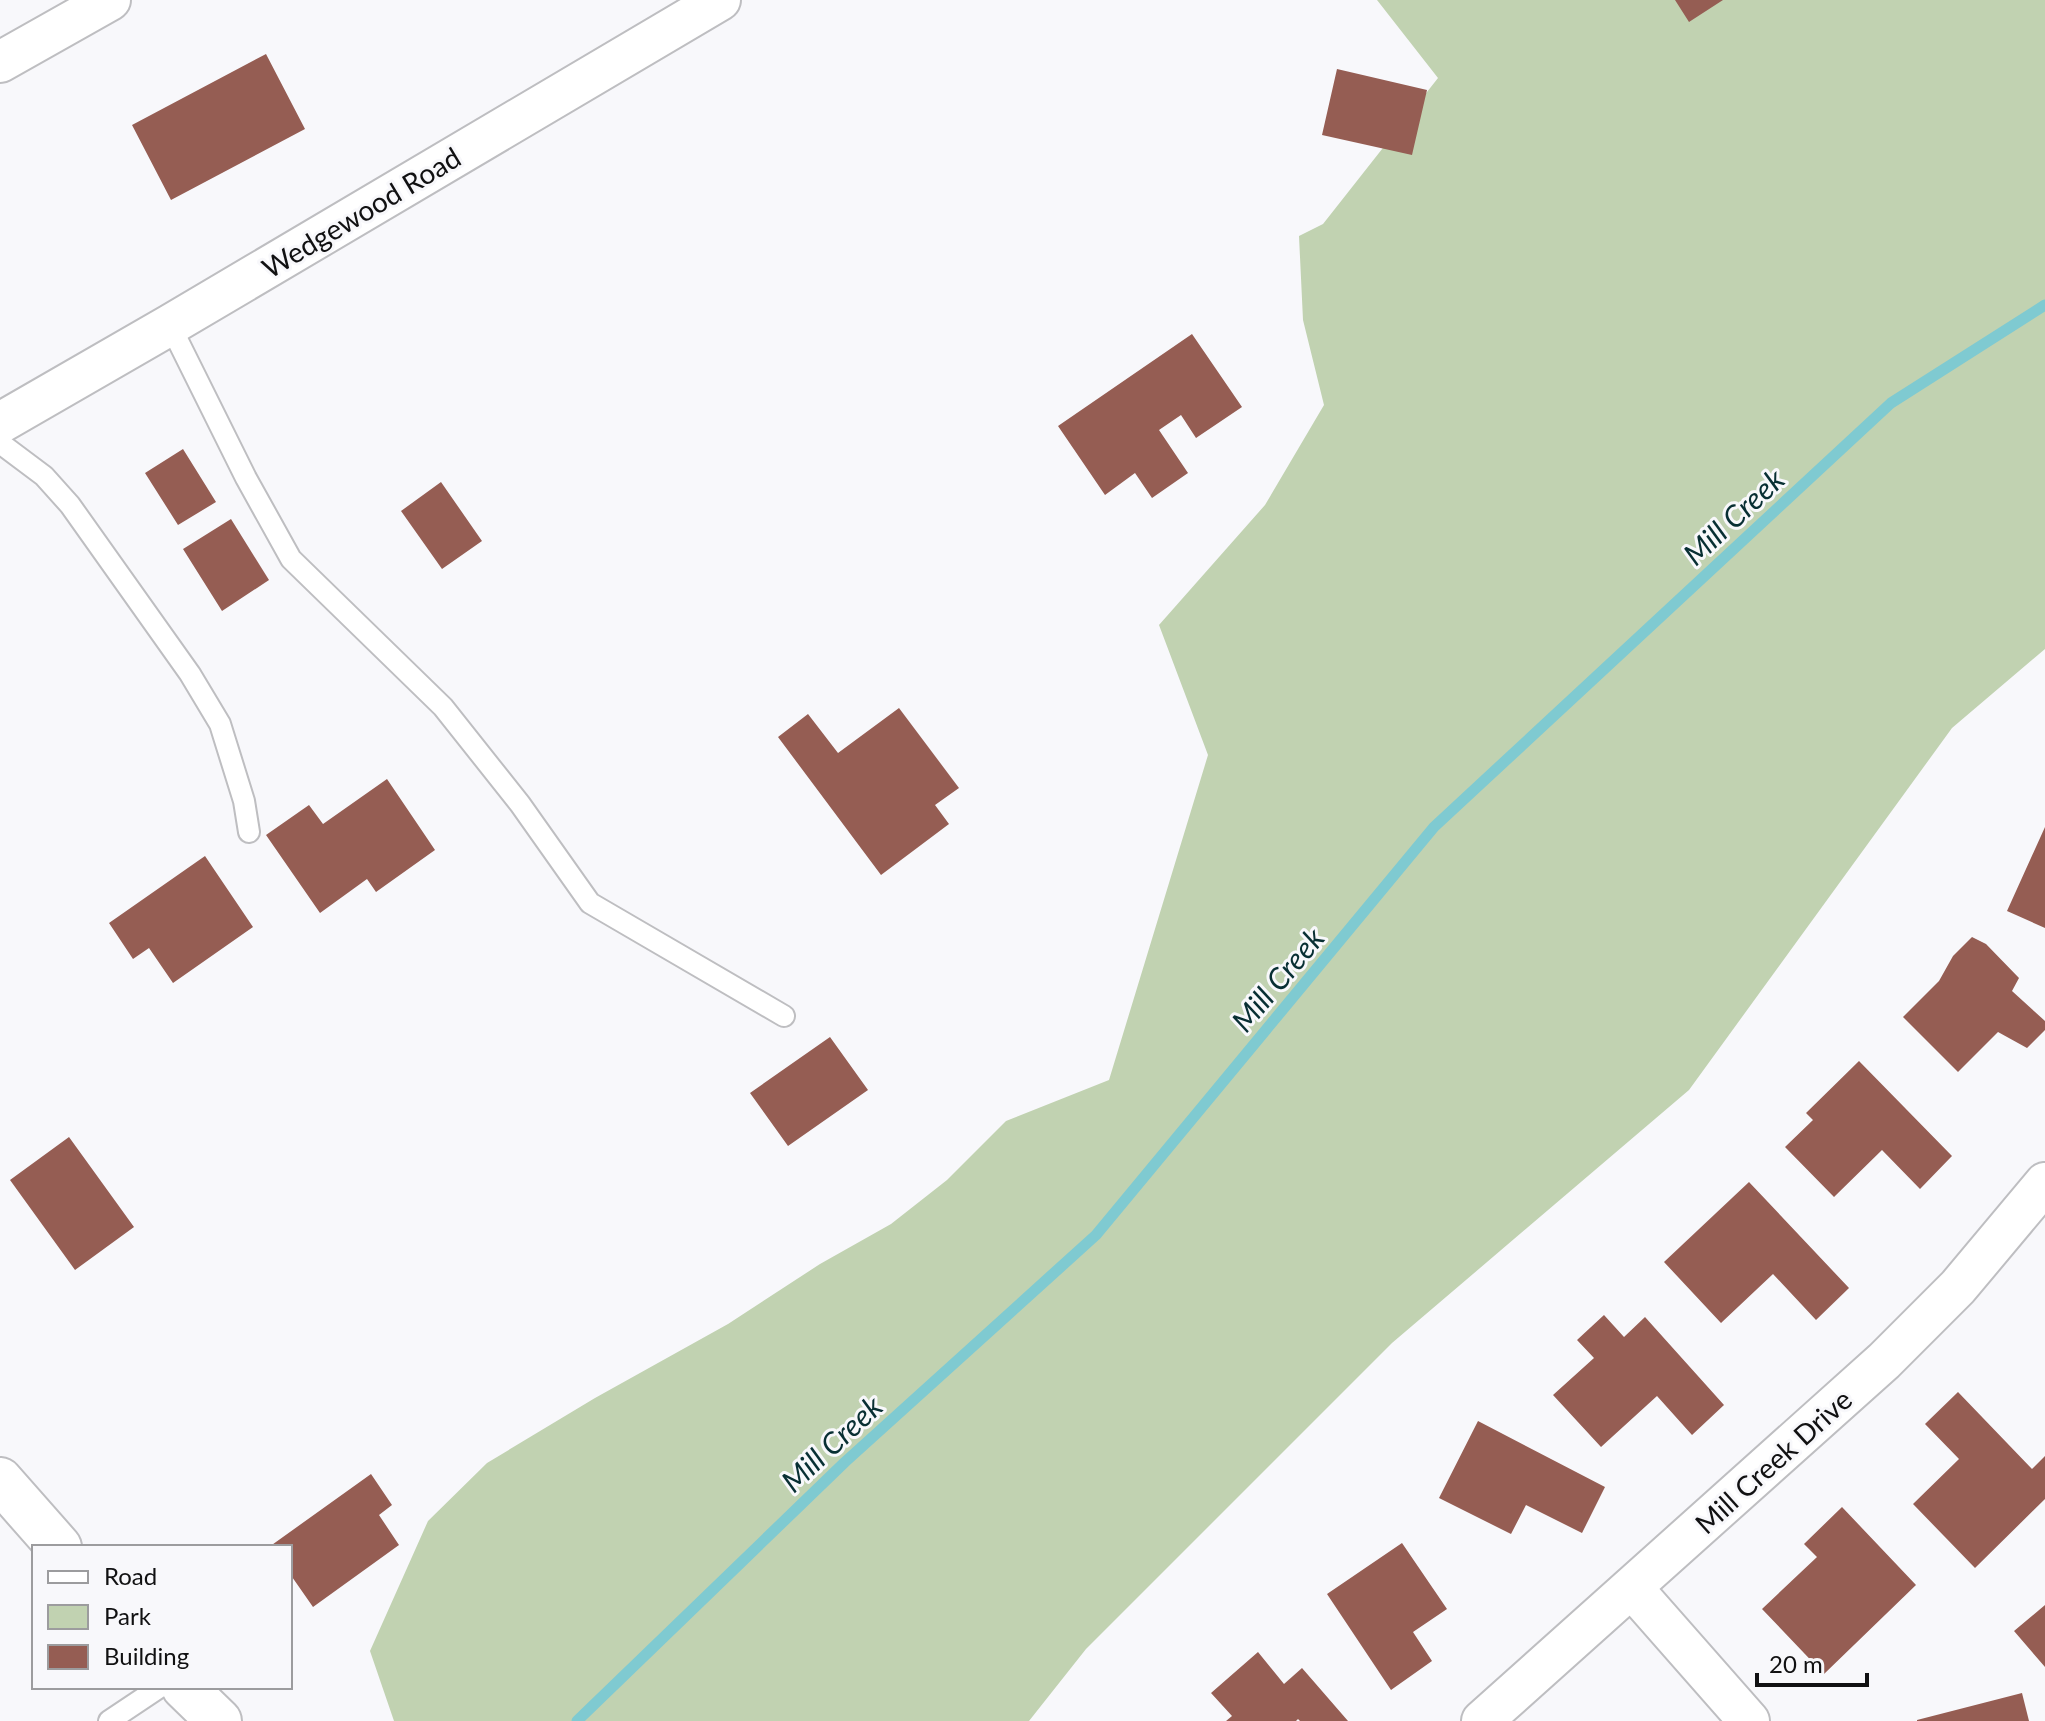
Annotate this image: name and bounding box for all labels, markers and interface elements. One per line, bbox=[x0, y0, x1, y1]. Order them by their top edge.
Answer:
street label: Wedgewood Road bbox=[256, 139, 466, 285]
water label: Mill Creek bbox=[1675, 460, 1791, 572]
water label: Mill Creek bbox=[1223, 919, 1331, 1038]
street label: Mill Creek Drive bbox=[1688, 1382, 1858, 1540]
water label: Mill Creek bbox=[773, 1387, 889, 1499]
legend bbox=[32, 1545, 292, 1689]
text: Road bbox=[104, 1561, 157, 1590]
text: Park bbox=[104, 1601, 152, 1630]
scale bar bbox=[1757, 1637, 1867, 1687]
text: Building bbox=[104, 1641, 189, 1670]
text: 20 m bbox=[1769, 1649, 1823, 1678]

